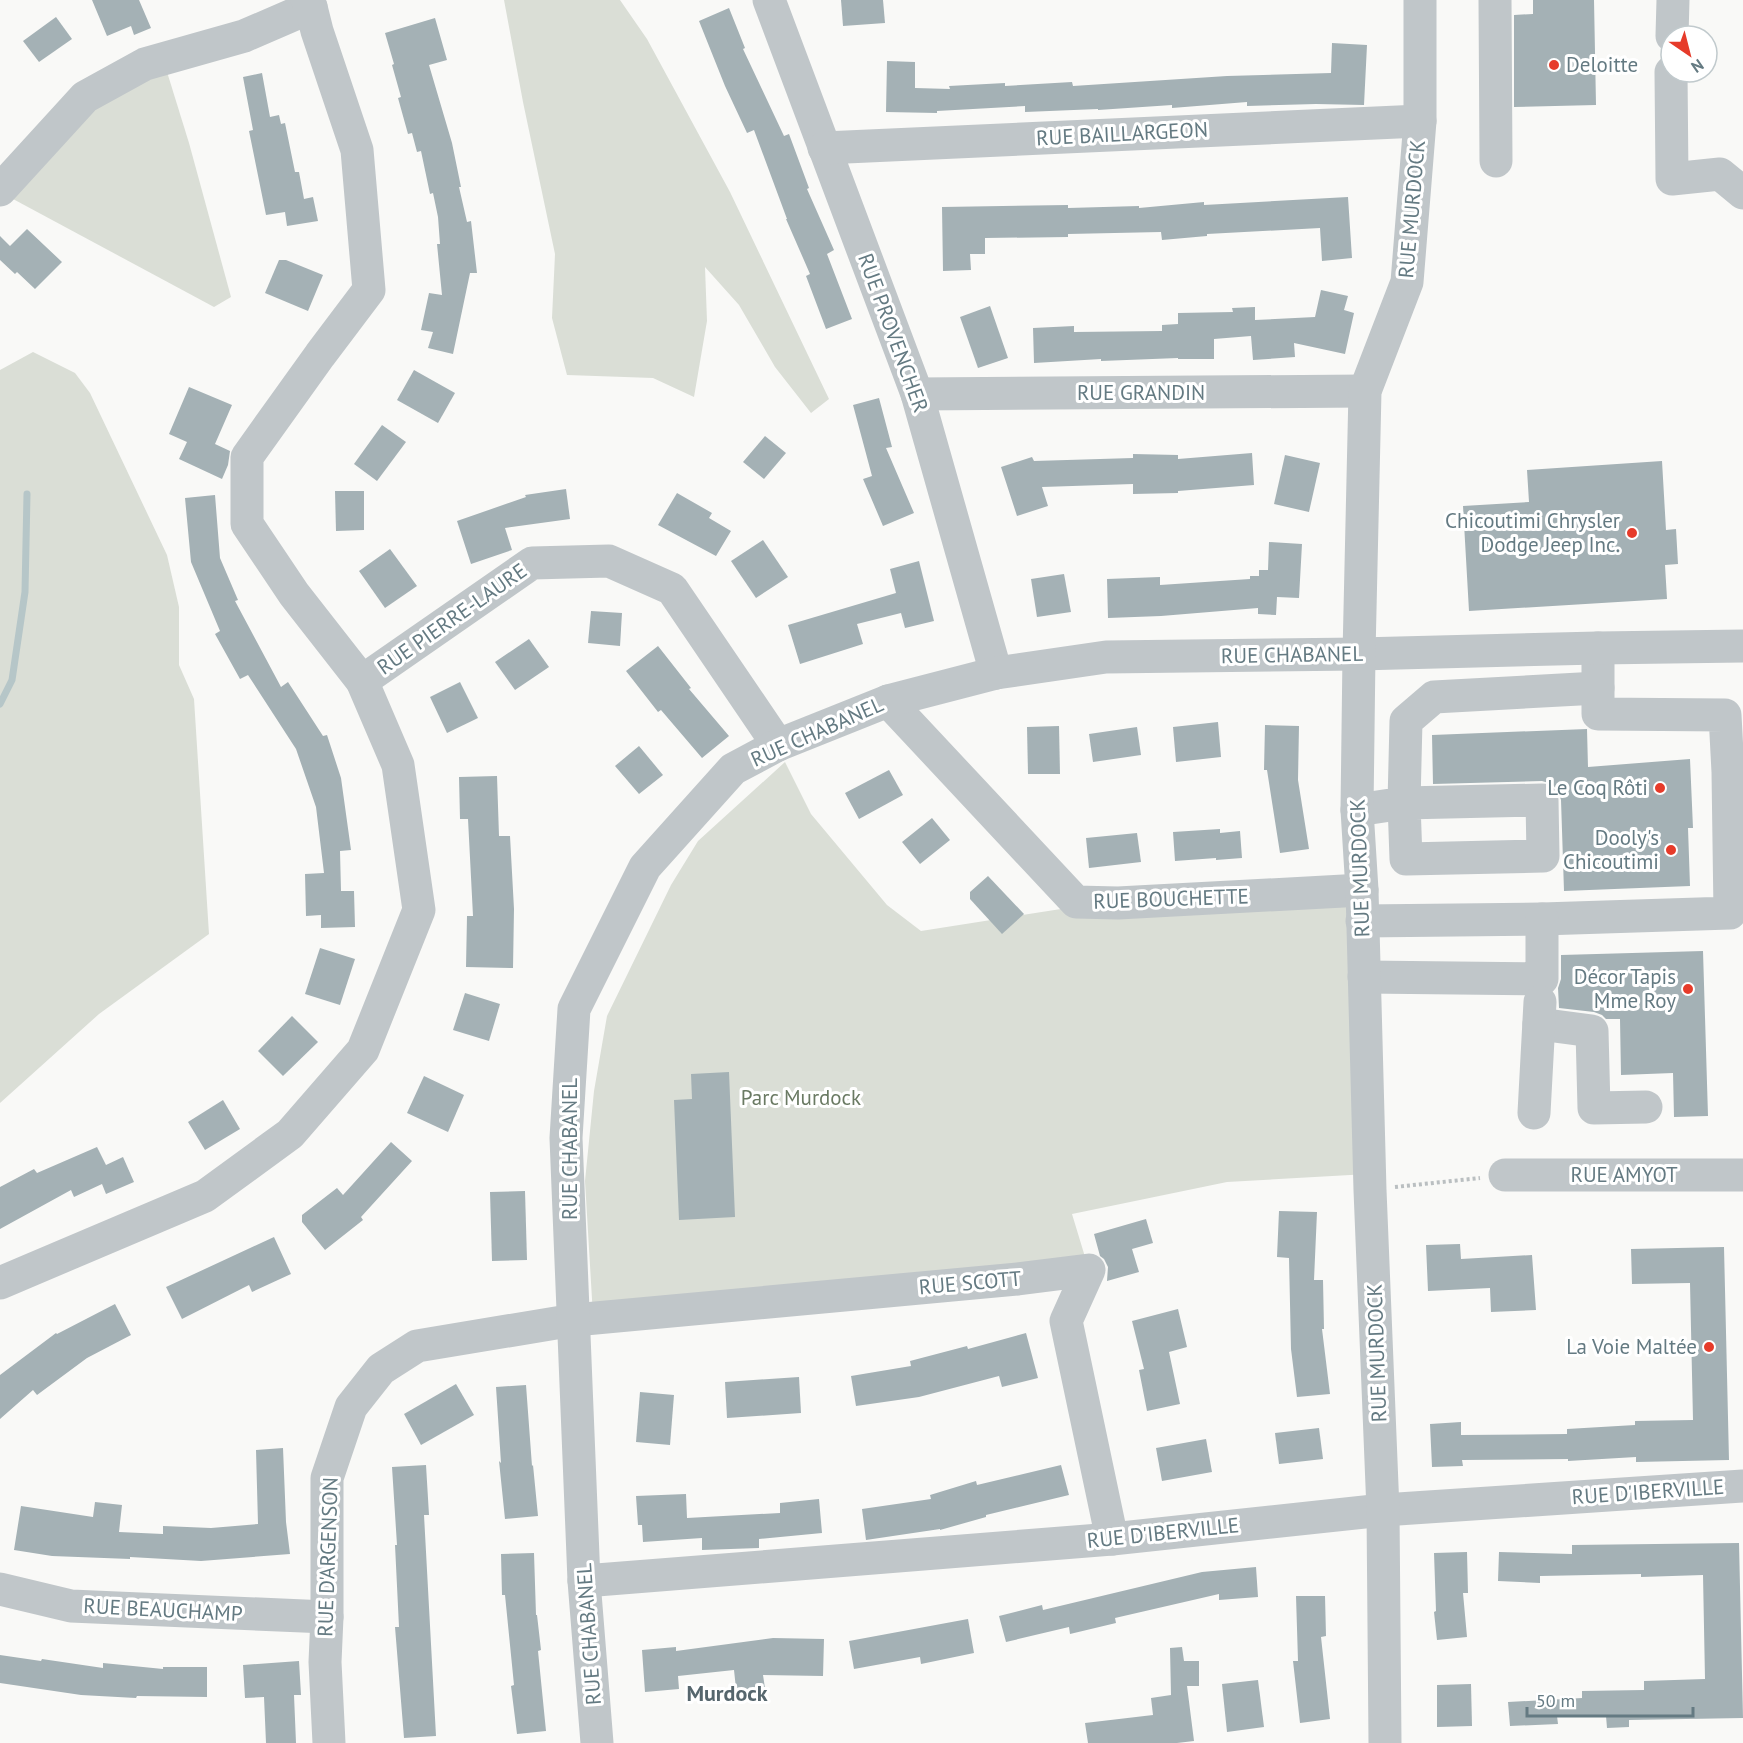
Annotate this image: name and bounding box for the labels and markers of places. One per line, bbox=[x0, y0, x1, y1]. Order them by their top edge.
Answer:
place label: Deloitte bbox=[1566, 51, 1638, 78]
marker: Deloitte bbox=[1547, 58, 1561, 72]
place label: Chicoutimi Chrysler Dodge Jeep Inc. bbox=[1445, 507, 1620, 558]
marker: Chicoutimi Chrysler Dodge Jeep Inc. bbox=[1625, 526, 1639, 540]
place label: Le Coq Rôti bbox=[1547, 774, 1648, 801]
marker: Le Coq Rôti bbox=[1653, 781, 1667, 795]
place label: Dooly's Chicoutimi bbox=[1563, 824, 1659, 875]
marker: Dooly's Chicoutimi bbox=[1664, 843, 1678, 857]
place label: Décor Tapis Mme Roy bbox=[1574, 963, 1676, 1014]
marker: Décor Tapis Mme Roy bbox=[1681, 982, 1695, 996]
place label: La Voie Maltée bbox=[1566, 1333, 1697, 1360]
marker: La Voie Maltée bbox=[1702, 1340, 1716, 1354]

